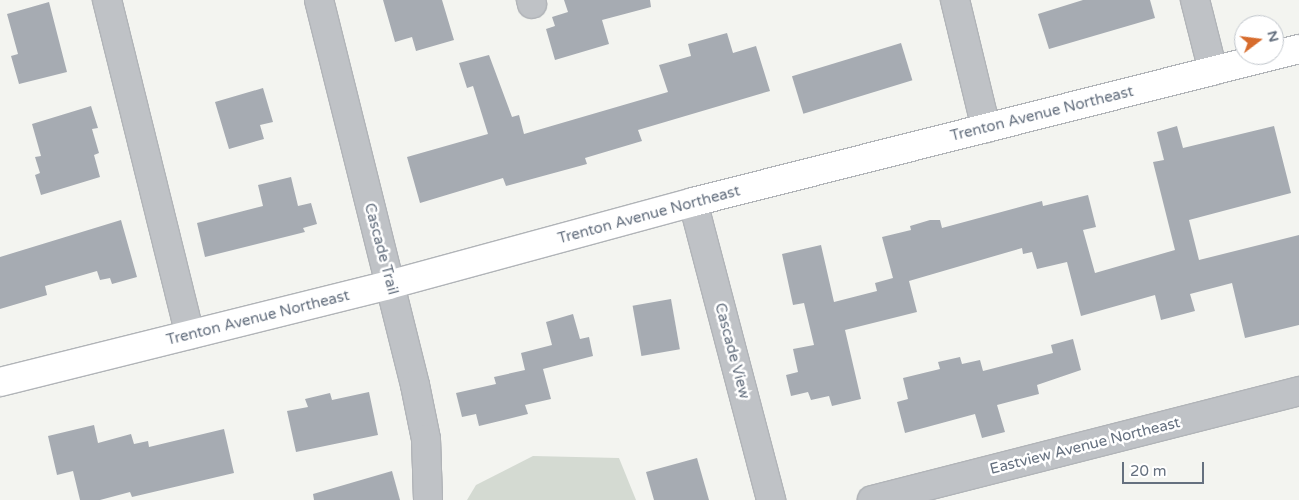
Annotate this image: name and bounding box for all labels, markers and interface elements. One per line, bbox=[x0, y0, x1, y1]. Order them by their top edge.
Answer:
north arrow bbox=[1234, 15, 1284, 65]
text: N bbox=[1263, 29, 1283, 44]
street label: Trenton Avenue Northeast bbox=[949, 83, 1135, 145]
street label: Trenton Avenue Northeast bbox=[556, 182, 742, 248]
street label: Cascade Trail bbox=[360, 201, 402, 297]
street label: Trenton Avenue Northeast bbox=[165, 287, 351, 349]
street label: Cascade View bbox=[711, 301, 753, 401]
street label: Eastview Avenue Northeast bbox=[988, 414, 1182, 478]
scale bar bbox=[1124, 452, 1206, 484]
text: 20 m bbox=[1130, 462, 1167, 480]

